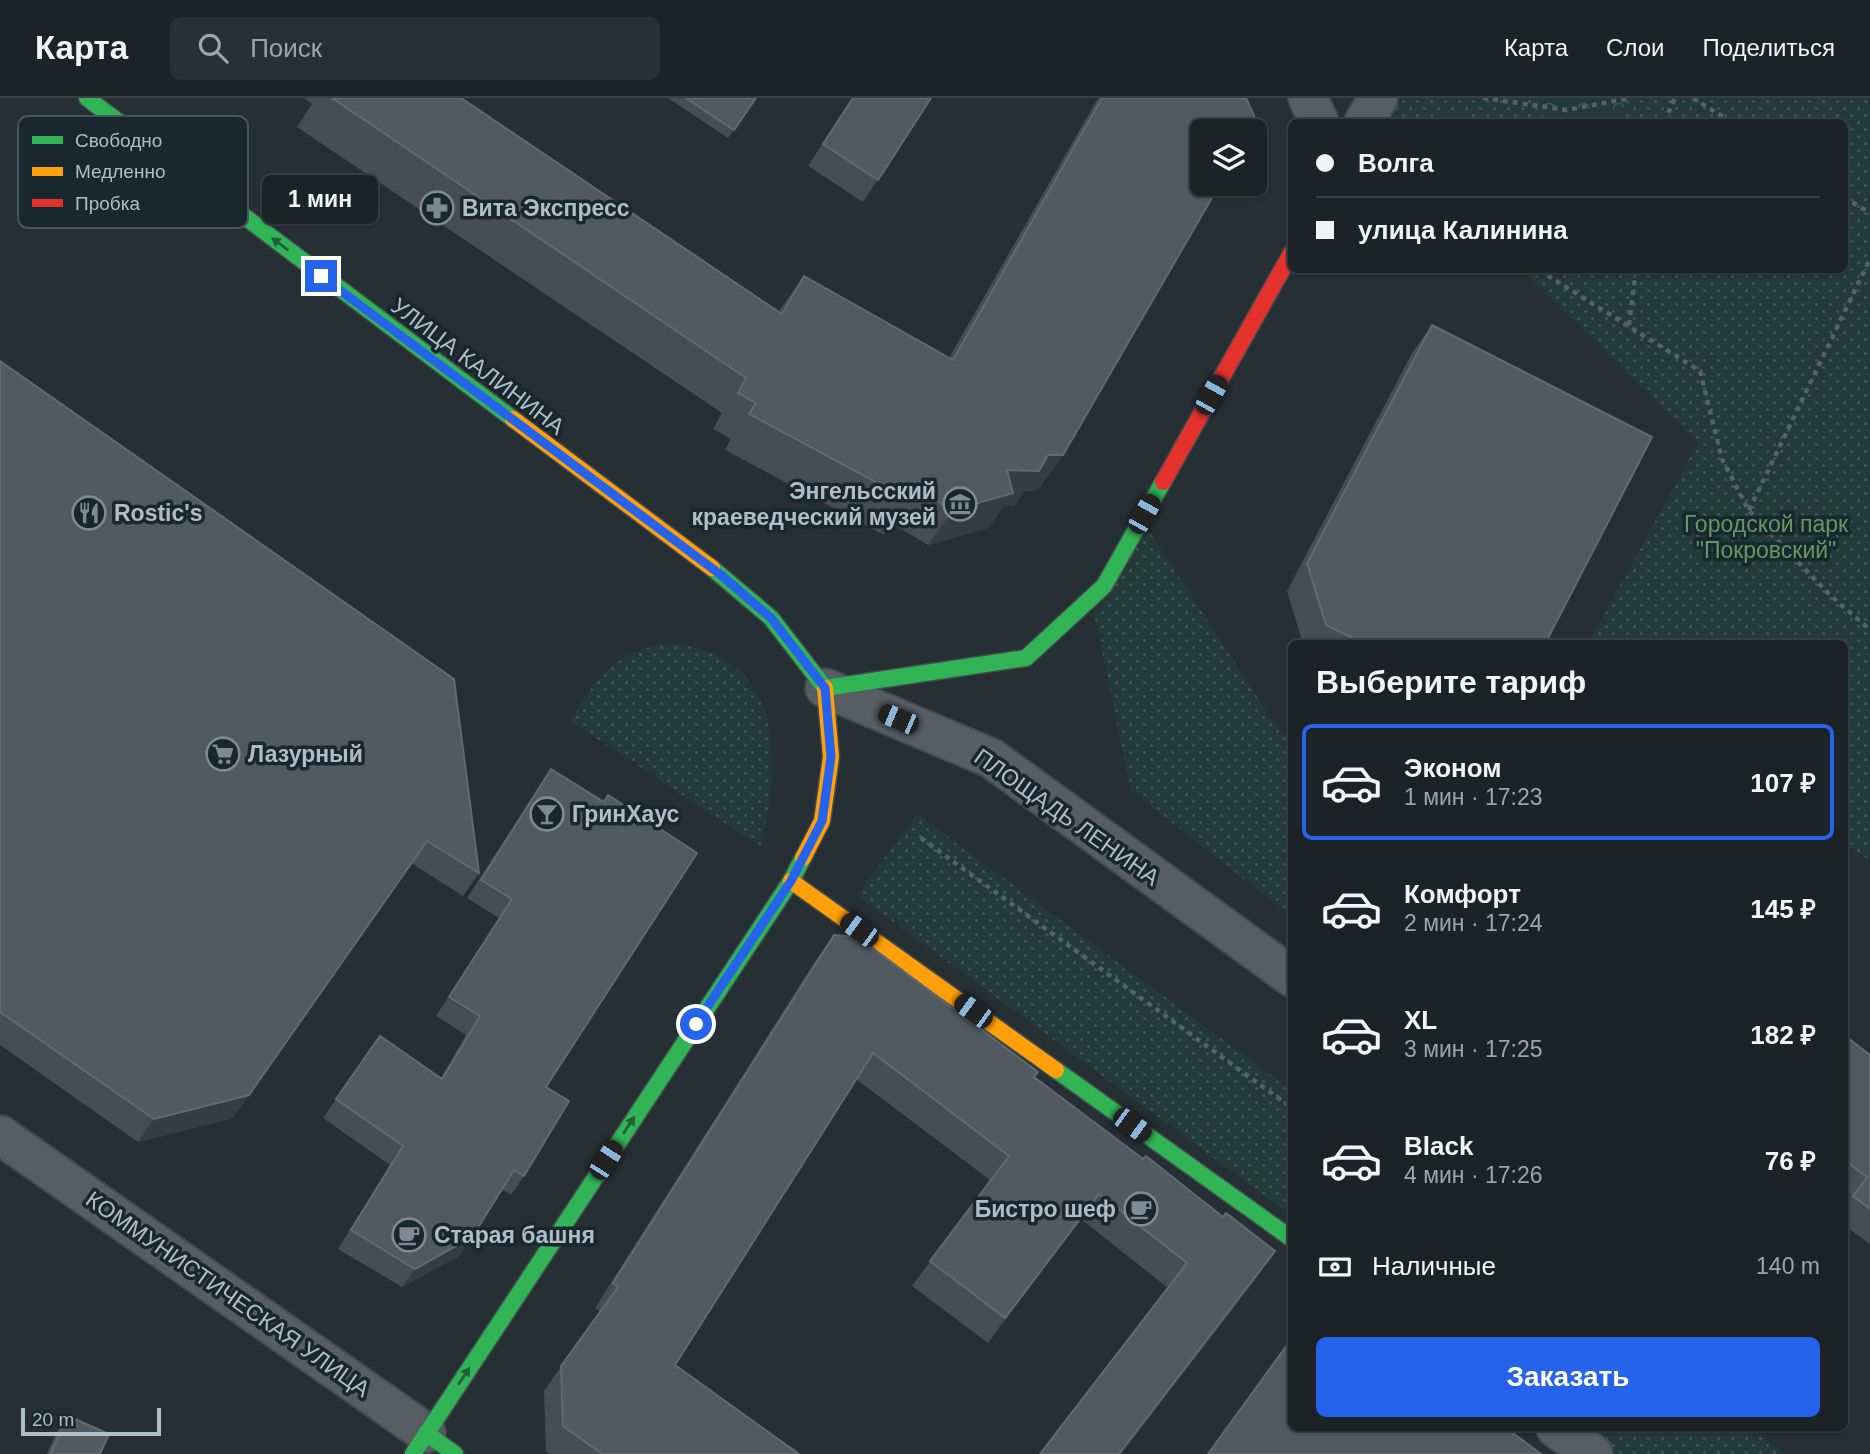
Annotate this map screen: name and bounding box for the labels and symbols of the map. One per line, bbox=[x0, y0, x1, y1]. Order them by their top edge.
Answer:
legend bbox=[18, 116, 248, 228]
text: Свободно bbox=[75, 130, 162, 151]
text: Медленно bbox=[75, 161, 165, 182]
callout: 1 мин bbox=[263, 174, 379, 223]
pharmacy icon: Вита Экспресс bbox=[418, 189, 456, 227]
text: Пробка bbox=[75, 193, 140, 214]
place label: Вита Экспресс bbox=[462, 195, 630, 221]
one-way arrow bbox=[271, 238, 289, 252]
route end bbox=[305, 260, 337, 292]
street label: УЛИЦА КАЛИНИНА bbox=[386, 292, 570, 440]
car bbox=[1192, 372, 1231, 418]
place label: Энгельсский краеведческий музей bbox=[692, 478, 936, 530]
museum icon: Энгельсский краеведческий музей bbox=[941, 485, 979, 523]
car bbox=[1125, 491, 1164, 537]
restaurant icon: Rostic's bbox=[70, 494, 108, 532]
place label: Rostic's bbox=[114, 500, 203, 526]
park label: Городской парк "Покровский" bbox=[1684, 511, 1849, 563]
car bbox=[875, 701, 922, 737]
supermarket icon: Лазурный bbox=[204, 735, 242, 773]
place label: Лазурный bbox=[248, 741, 363, 767]
street label: ПЛОЩАДЬ ЛЕНИНА bbox=[970, 743, 1165, 891]
bar icon: ГринХаус bbox=[528, 795, 566, 833]
place label: ГринХаус bbox=[572, 801, 680, 827]
car bbox=[836, 909, 883, 951]
car bbox=[950, 990, 997, 1032]
route start bbox=[680, 1008, 712, 1040]
car bbox=[1109, 1104, 1156, 1146]
one-way arrow bbox=[622, 1115, 635, 1134]
car bbox=[586, 1137, 627, 1183]
street label: КОММУНИСТИЧЕСКАЯ УЛИЦА bbox=[81, 1186, 375, 1403]
cafe icon: Бистро шеф bbox=[1122, 1190, 1160, 1228]
place label: Бистро шеф bbox=[975, 1196, 1116, 1222]
cafe icon: Старая башня bbox=[390, 1216, 428, 1254]
place label: Старая башня bbox=[434, 1222, 595, 1248]
one-way arrow bbox=[457, 1366, 470, 1386]
scale bar bbox=[21, 1405, 161, 1437]

